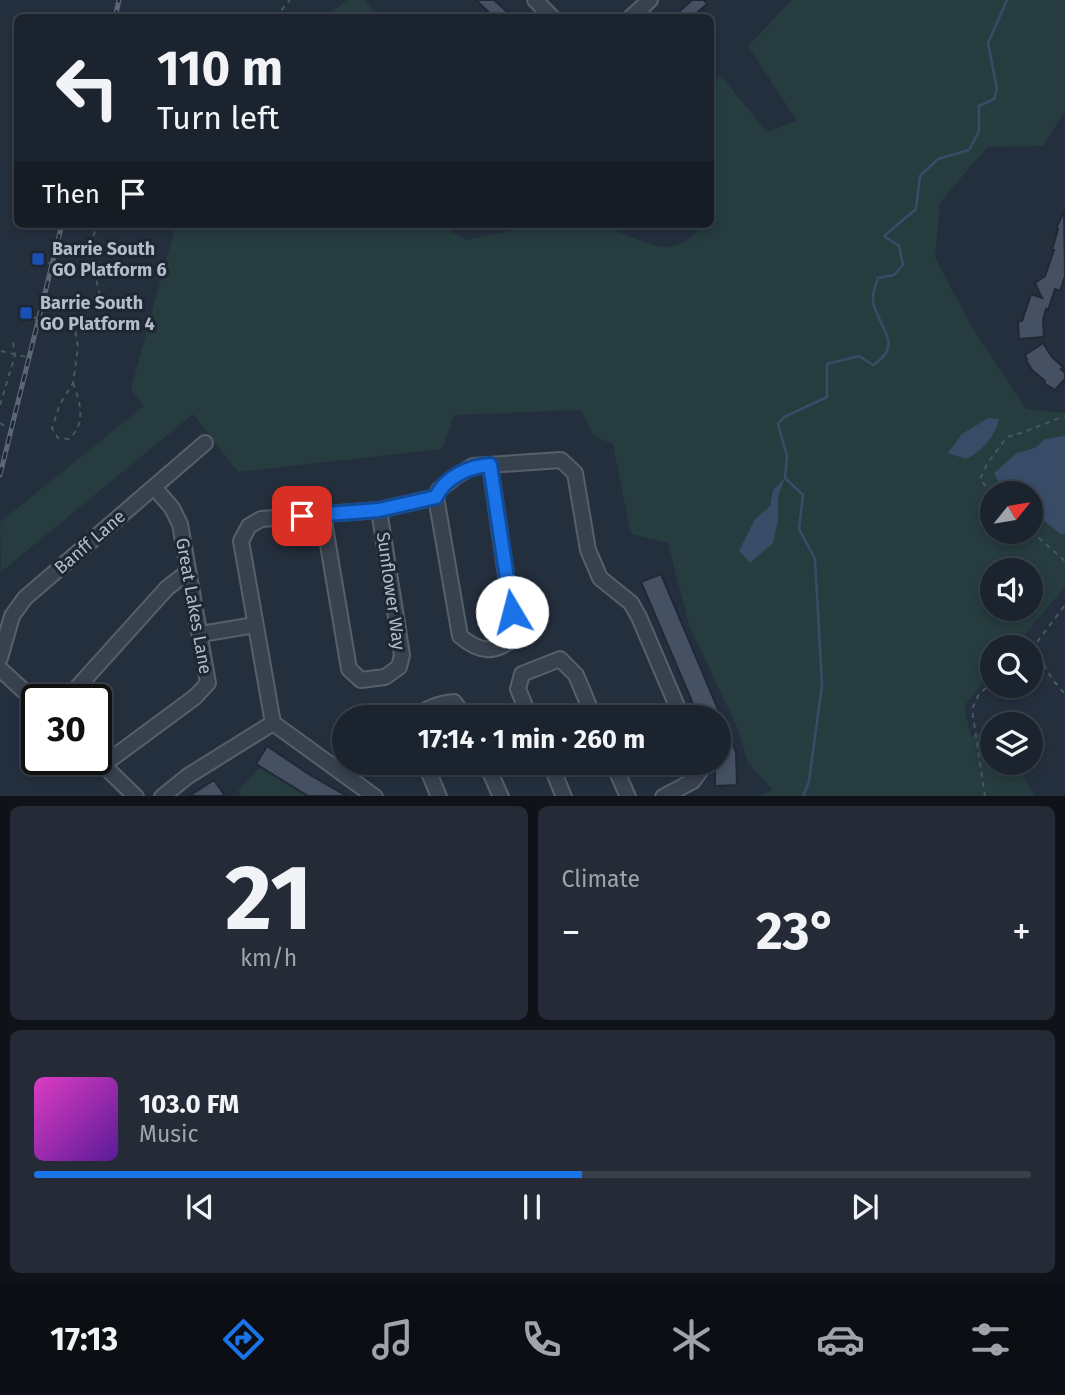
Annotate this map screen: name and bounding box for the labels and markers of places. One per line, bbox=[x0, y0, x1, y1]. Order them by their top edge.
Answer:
place label: Barrie South GO Platform 6 bbox=[52, 238, 167, 281]
marker: Barrie South GO Platform 6 bbox=[30, 251, 46, 267]
place label: Barrie South GO Platform 4 bbox=[40, 292, 155, 335]
marker: Barrie South GO Platform 4 bbox=[18, 305, 34, 321]
pin bbox=[272, 486, 332, 546]

